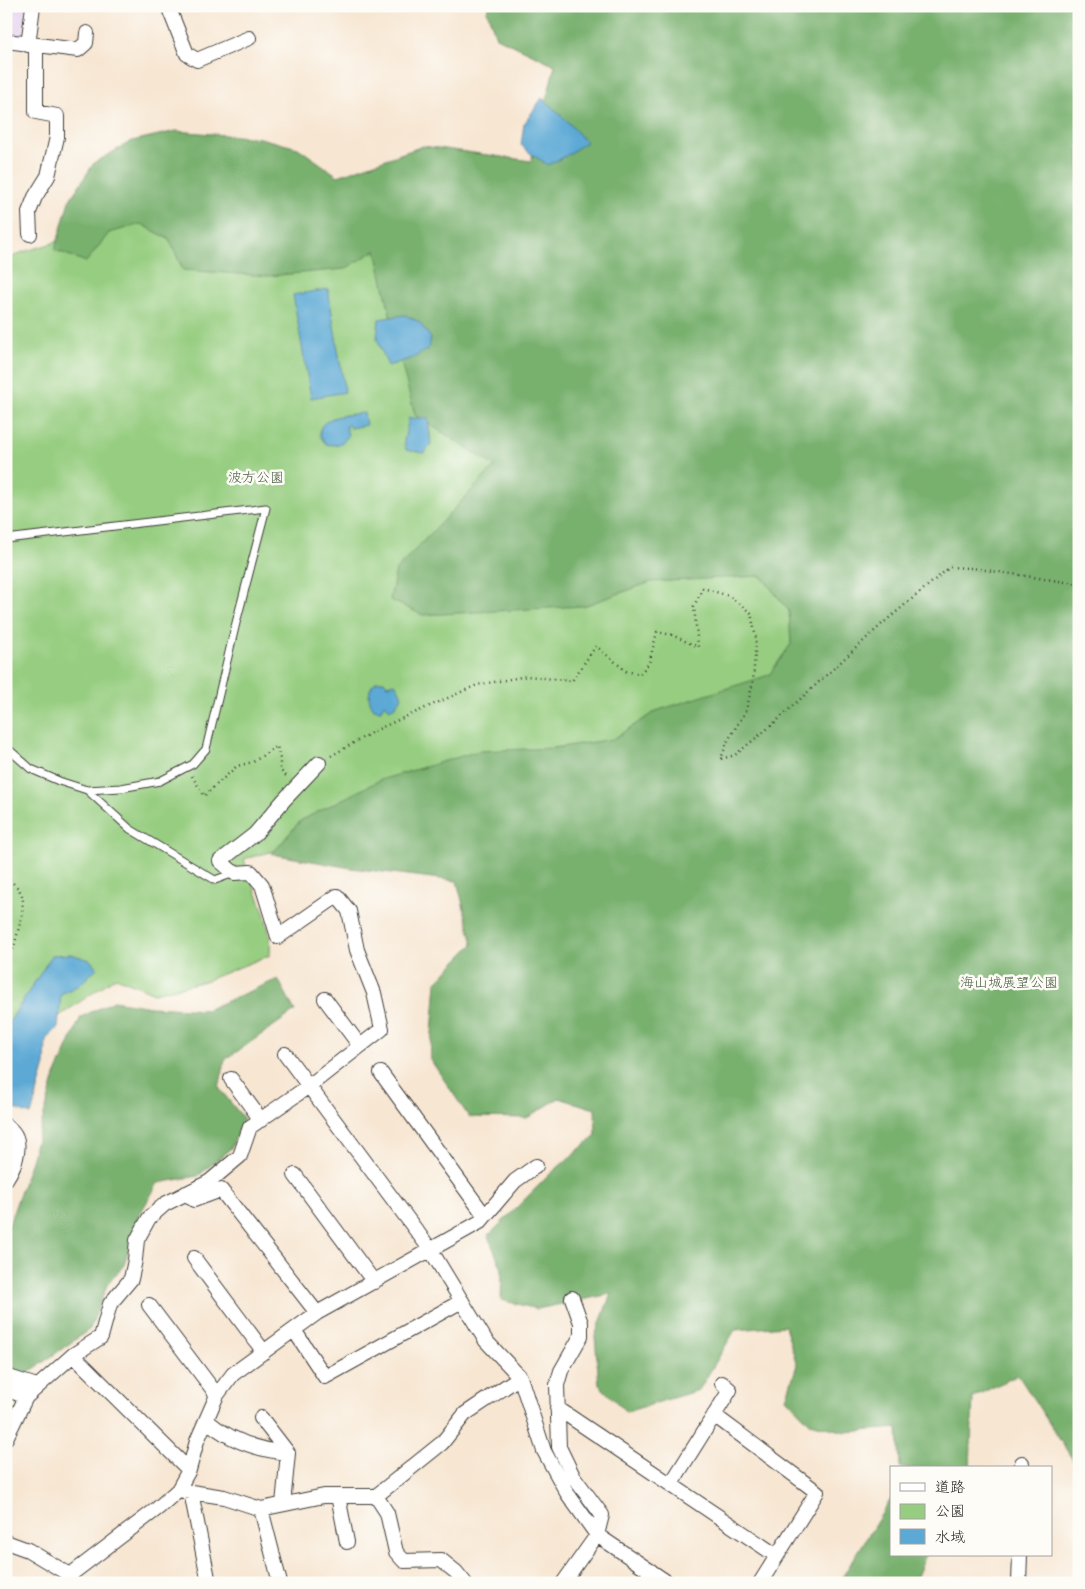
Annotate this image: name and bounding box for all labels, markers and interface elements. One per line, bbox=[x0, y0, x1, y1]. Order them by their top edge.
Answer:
park label: 波方公園 bbox=[228, 468, 284, 486]
park label: 海山城展望公園 bbox=[960, 973, 1058, 991]
legend bbox=[890, 1466, 1052, 1556]
text: 道路 bbox=[935, 1477, 965, 1496]
text: 公園 bbox=[935, 1501, 965, 1520]
text: 水域 bbox=[935, 1527, 965, 1546]

